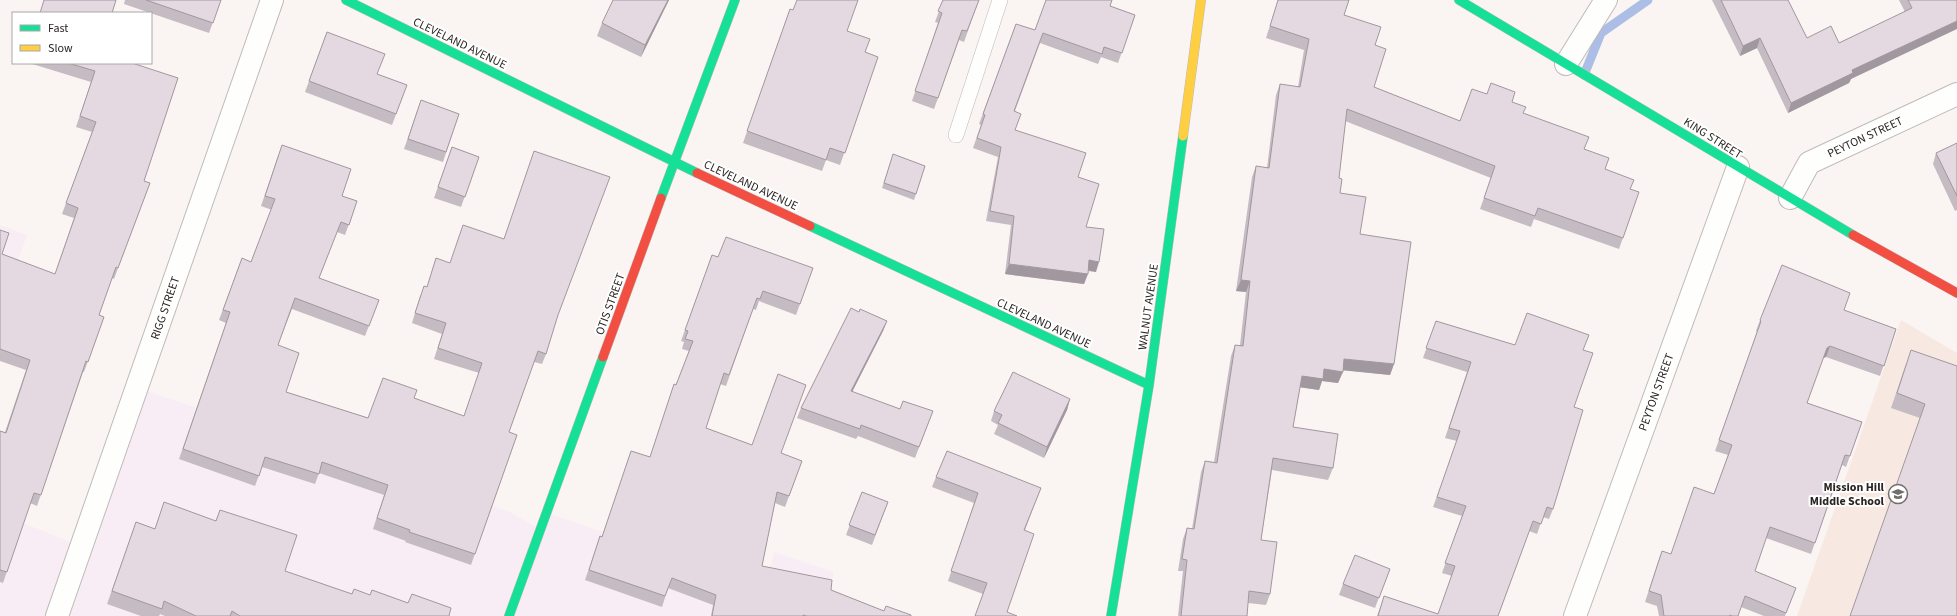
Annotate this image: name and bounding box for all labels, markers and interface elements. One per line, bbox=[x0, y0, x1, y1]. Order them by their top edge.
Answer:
legend bbox=[12, 12, 152, 64]
street label: CLEVELAND AVENUE bbox=[410, 13, 509, 73]
text: Fast bbox=[48, 20, 68, 37]
text: Slow bbox=[48, 40, 73, 57]
street label: PEYTON STREET bbox=[1825, 112, 1906, 162]
street label: KING STREET bbox=[1680, 114, 1746, 163]
street label: CLEVELAND AVENUE bbox=[701, 156, 801, 215]
street label: WALNUT AVENUE bbox=[1134, 263, 1163, 351]
street label: OTIS STREET bbox=[591, 270, 630, 337]
street label: RIGG STREET bbox=[147, 274, 184, 342]
street label: CLEVELAND AVENUE bbox=[994, 294, 1094, 353]
street label: PEYTON STREET bbox=[1635, 350, 1679, 433]
place label: Mission Hill Middle School bbox=[1810, 479, 1885, 510]
school or university icon: Mission Hill Middle School bbox=[1887, 483, 1909, 505]

